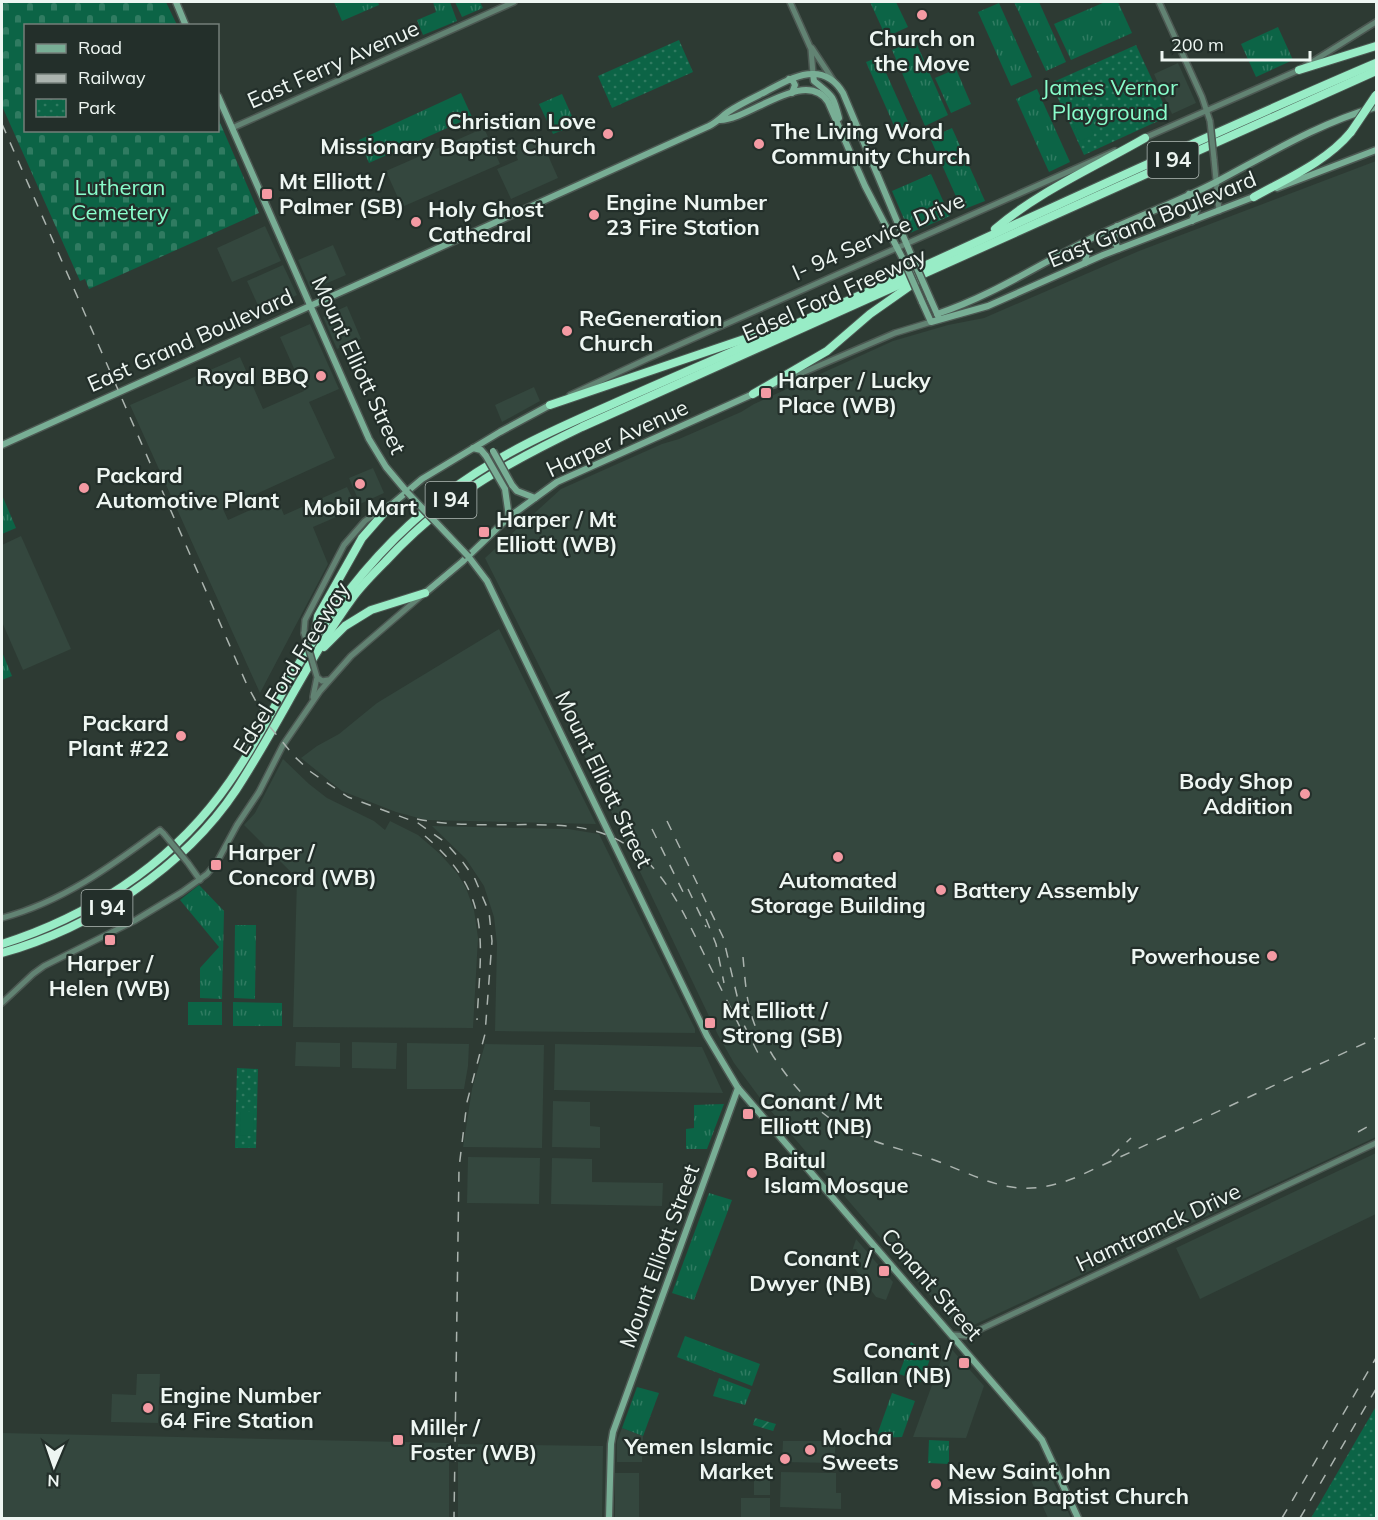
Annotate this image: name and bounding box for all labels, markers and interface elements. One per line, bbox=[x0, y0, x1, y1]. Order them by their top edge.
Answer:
marker: Church on the Move bbox=[915, 8, 929, 22]
street label: East Ferry Avenue bbox=[243, 14, 423, 114]
legend bbox=[24, 24, 219, 132]
place label: Church on the Move bbox=[869, 24, 975, 77]
scale bar bbox=[1162, 24, 1310, 62]
text: 200 m bbox=[1171, 33, 1224, 56]
text: Road bbox=[78, 36, 122, 59]
text: Railway bbox=[78, 66, 146, 89]
park label: James Vernor Playground bbox=[1042, 73, 1178, 126]
text: Park bbox=[78, 96, 117, 119]
place label: Christian Love Missionary Baptist Church bbox=[320, 107, 596, 160]
place label: The Living Word Community Church bbox=[771, 117, 971, 170]
marker: Christian Love Missionary Baptist Church bbox=[601, 127, 615, 141]
marker: The Living Word Community Church bbox=[752, 137, 766, 151]
road number: I 94 bbox=[1148, 142, 1198, 178]
street label: East Grand Boulevard bbox=[1044, 164, 1260, 274]
place label: Mt Elliott / Palmer (SB) bbox=[279, 167, 404, 220]
park label: Lutheran Cemetery bbox=[71, 173, 169, 226]
street label: I- 94 Service Drive bbox=[787, 185, 969, 287]
marker: Mt Elliott / Palmer (SB) bbox=[260, 187, 274, 201]
place label: Engine Number 23 Fire Station bbox=[606, 188, 767, 241]
place label: Holy Ghost Cathedral bbox=[428, 195, 544, 248]
marker: Engine Number 23 Fire Station bbox=[587, 208, 601, 222]
marker: Holy Ghost Cathedral bbox=[409, 215, 423, 229]
street label: Edsel Ford Freeway bbox=[738, 241, 931, 347]
street label: Mount Elliott Street bbox=[305, 272, 413, 459]
street label: East Grand Boulevard bbox=[83, 282, 297, 398]
place label: ReGeneration Church bbox=[579, 304, 722, 357]
marker: ReGeneration Church bbox=[560, 324, 574, 338]
place label: Royal BBQ bbox=[196, 362, 309, 390]
place label: Harper / Lucky Place (WB) bbox=[778, 366, 931, 419]
marker: Royal BBQ bbox=[314, 369, 328, 383]
marker: Harper / Lucky Place (WB) bbox=[759, 386, 773, 400]
street label: Harper Avenue bbox=[541, 393, 693, 483]
place label: Packard Automotive Plant bbox=[96, 461, 279, 514]
marker: Mobil Mart bbox=[353, 477, 367, 491]
marker: Packard Automotive Plant bbox=[77, 481, 91, 495]
road number: I 94 bbox=[426, 482, 476, 518]
place label: Mobil Mart bbox=[303, 493, 417, 521]
place label: Harper / Mt Elliott (WB) bbox=[496, 505, 618, 558]
marker: Harper / Mt Elliott (WB) bbox=[477, 525, 491, 539]
street label: Edsel Ford Freeway bbox=[226, 576, 356, 760]
street label: Mount Elliott Street bbox=[549, 686, 659, 872]
place label: Packard Plant #22 bbox=[68, 709, 169, 762]
marker: Packard Plant #22 bbox=[174, 729, 188, 743]
place label: Body Shop Addition bbox=[1179, 767, 1293, 820]
marker: Body Shop Addition bbox=[1298, 787, 1312, 801]
place label: Harper / Concord (WB) bbox=[228, 838, 377, 891]
marker: Automated Storage Building bbox=[831, 850, 845, 864]
marker: Harper / Concord (WB) bbox=[209, 858, 223, 872]
place label: Automated Storage Building bbox=[750, 866, 926, 919]
place label: Battery Assembly bbox=[953, 876, 1139, 904]
marker: Battery Assembly bbox=[934, 883, 948, 897]
road number: I 94 bbox=[82, 890, 132, 926]
marker: Harper / Helen (WB) bbox=[103, 933, 117, 947]
place label: Powerhouse bbox=[1131, 942, 1260, 970]
place label: Harper / Helen (WB) bbox=[49, 949, 171, 1002]
marker: Powerhouse bbox=[1265, 949, 1279, 963]
place label: Mt Elliott / Strong (SB) bbox=[722, 996, 844, 1049]
marker: Mt Elliott / Strong (SB) bbox=[703, 1016, 717, 1030]
place label: Conant / Mt Elliott (NB) bbox=[760, 1087, 882, 1140]
marker: Conant / Mt Elliott (NB) bbox=[741, 1107, 755, 1121]
place label: Baitul Islam Mosque bbox=[764, 1146, 908, 1199]
street label: Mount Elliott Street bbox=[613, 1160, 705, 1352]
marker: Baitul Islam Mosque bbox=[745, 1166, 759, 1180]
street label: Hamtramck Drive bbox=[1071, 1177, 1245, 1277]
street label: Conant Street bbox=[875, 1222, 989, 1346]
place label: Conant / Dwyer (NB) bbox=[749, 1244, 873, 1297]
marker: Conant / Dwyer (NB) bbox=[877, 1264, 891, 1278]
place label: Conant / Sallan (NB) bbox=[832, 1336, 953, 1389]
marker: Conant / Sallan (NB) bbox=[957, 1356, 971, 1370]
place label: Engine Number 64 Fire Station bbox=[160, 1381, 321, 1434]
marker: Engine Number 64 Fire Station bbox=[141, 1401, 155, 1415]
place label: Miller / Foster (WB) bbox=[410, 1413, 537, 1466]
place label: Mocha Sweets bbox=[822, 1423, 899, 1476]
place label: Yemen Islamic Market bbox=[624, 1432, 773, 1485]
marker: Miller / Foster (WB) bbox=[391, 1433, 405, 1447]
north arrow bbox=[24, 1436, 84, 1496]
marker: Mocha Sweets bbox=[803, 1443, 817, 1457]
marker: Yemen Islamic Market bbox=[778, 1452, 792, 1466]
place label: New Saint John Mission Baptist Church bbox=[948, 1457, 1189, 1510]
text: N bbox=[47, 1471, 60, 1491]
marker: New Saint John Mission Baptist Church bbox=[929, 1477, 943, 1491]

